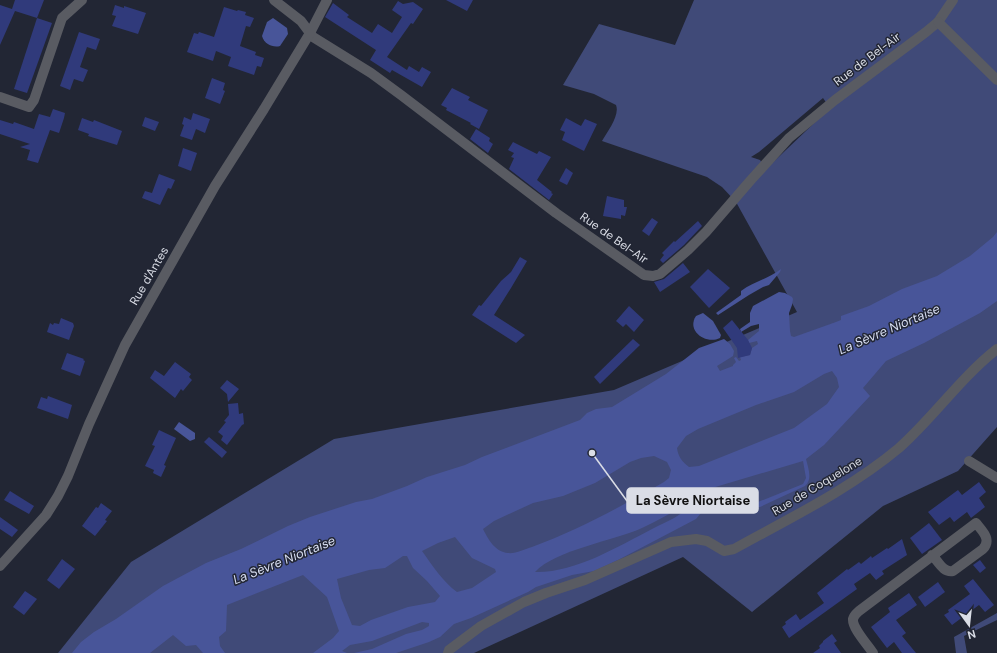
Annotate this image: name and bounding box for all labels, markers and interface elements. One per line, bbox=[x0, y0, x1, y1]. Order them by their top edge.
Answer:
street label: Rue de Bel-Air bbox=[830, 28, 904, 89]
street label: Rue de Bel-Air bbox=[577, 209, 652, 268]
street label: Rue d'Antes bbox=[126, 244, 172, 308]
water label: La Sèvre Niortaise bbox=[836, 300, 942, 358]
street label: Rue de Coquelone bbox=[769, 453, 865, 519]
callout: La Sèvre Niortaise bbox=[627, 488, 758, 513]
text: La Sèvre Niortaise bbox=[636, 492, 750, 509]
water label: La Sèvre Niortaise bbox=[230, 532, 338, 588]
north arrow bbox=[949, 605, 989, 645]
text: N bbox=[966, 627, 977, 642]

